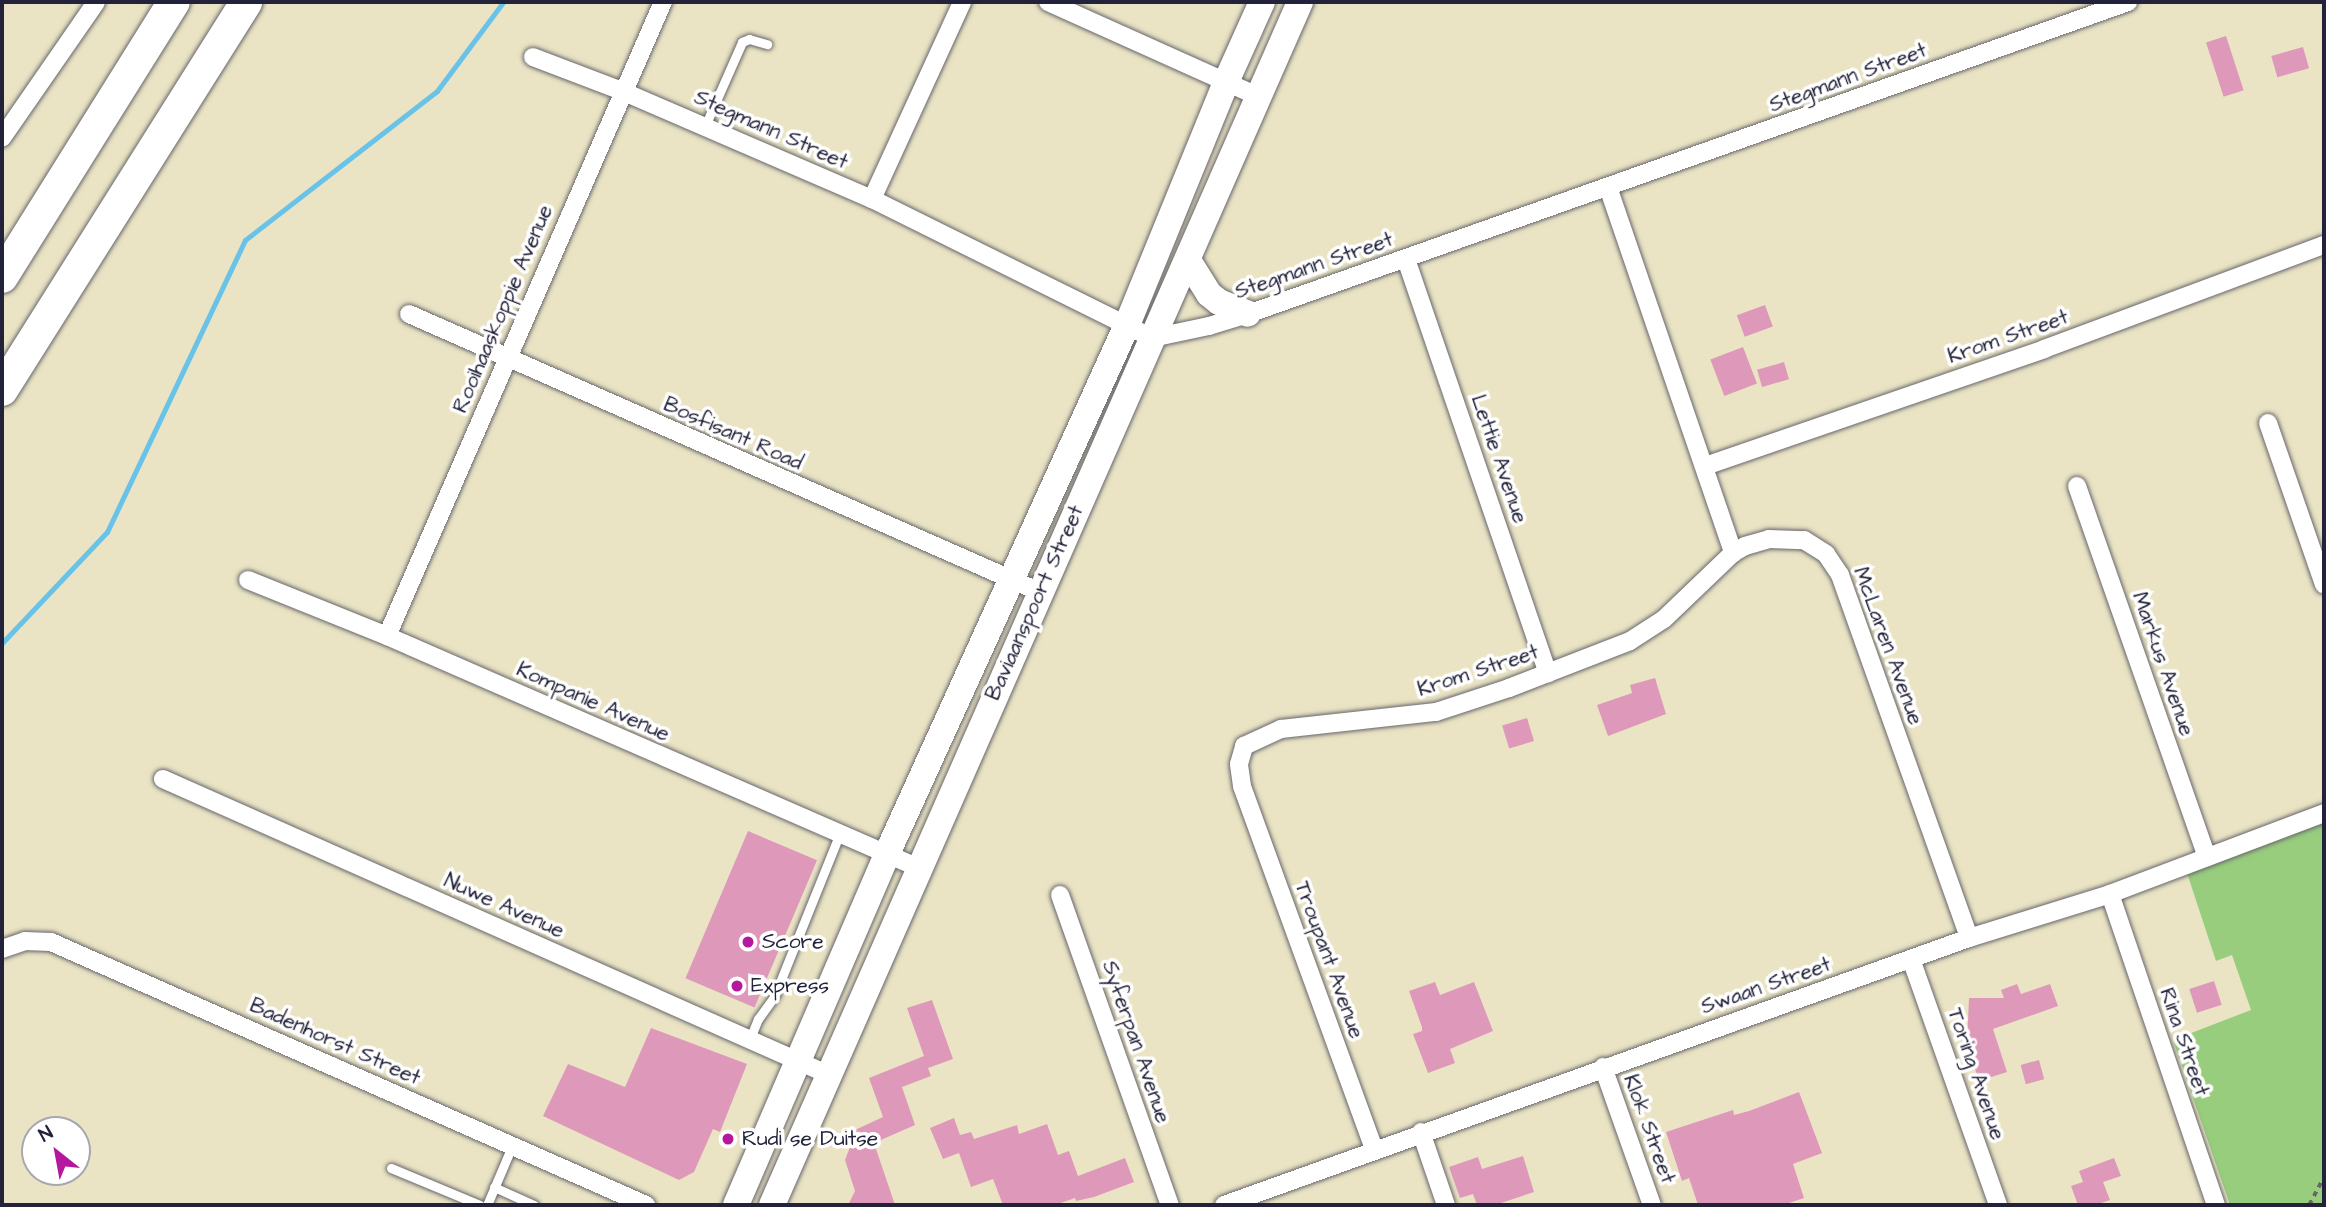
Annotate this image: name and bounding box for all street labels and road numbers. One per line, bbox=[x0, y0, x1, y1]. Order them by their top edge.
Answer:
street label: Stegmann Street bbox=[1766, 38, 1930, 118]
street label: Stegmann Street bbox=[690, 85, 852, 175]
street label: Rooihaaskoppie Avenue bbox=[448, 201, 558, 417]
street label: Stegmann Street bbox=[1232, 227, 1396, 305]
street label: Krom Street bbox=[1944, 305, 2072, 369]
street label: Bosfisant Road bbox=[659, 392, 807, 476]
street label: Lettie Avenue bbox=[1465, 392, 1533, 526]
street label: Baviaanspoort Street bbox=[981, 502, 1089, 704]
street label: McLaren Avenue bbox=[1848, 564, 1928, 728]
street label: Markus Avenue bbox=[2127, 589, 2199, 739]
street label: Krom Street bbox=[1414, 640, 1542, 702]
street label: Kompanie Avenue bbox=[513, 657, 673, 747]
street label: Nuwe Avenue bbox=[440, 868, 568, 944]
street label: Troupant Avenue bbox=[1289, 878, 1369, 1042]
street label: Swaan Street bbox=[1698, 952, 1834, 1020]
street label: Syferpan Avenue bbox=[1096, 958, 1176, 1126]
street label: Rina Street bbox=[2154, 985, 2214, 1099]
street label: Badenhorst Street bbox=[246, 993, 424, 1091]
street label: Toring Avenue bbox=[1942, 1005, 2010, 1143]
street label: Klok Street bbox=[1618, 1071, 1680, 1187]

